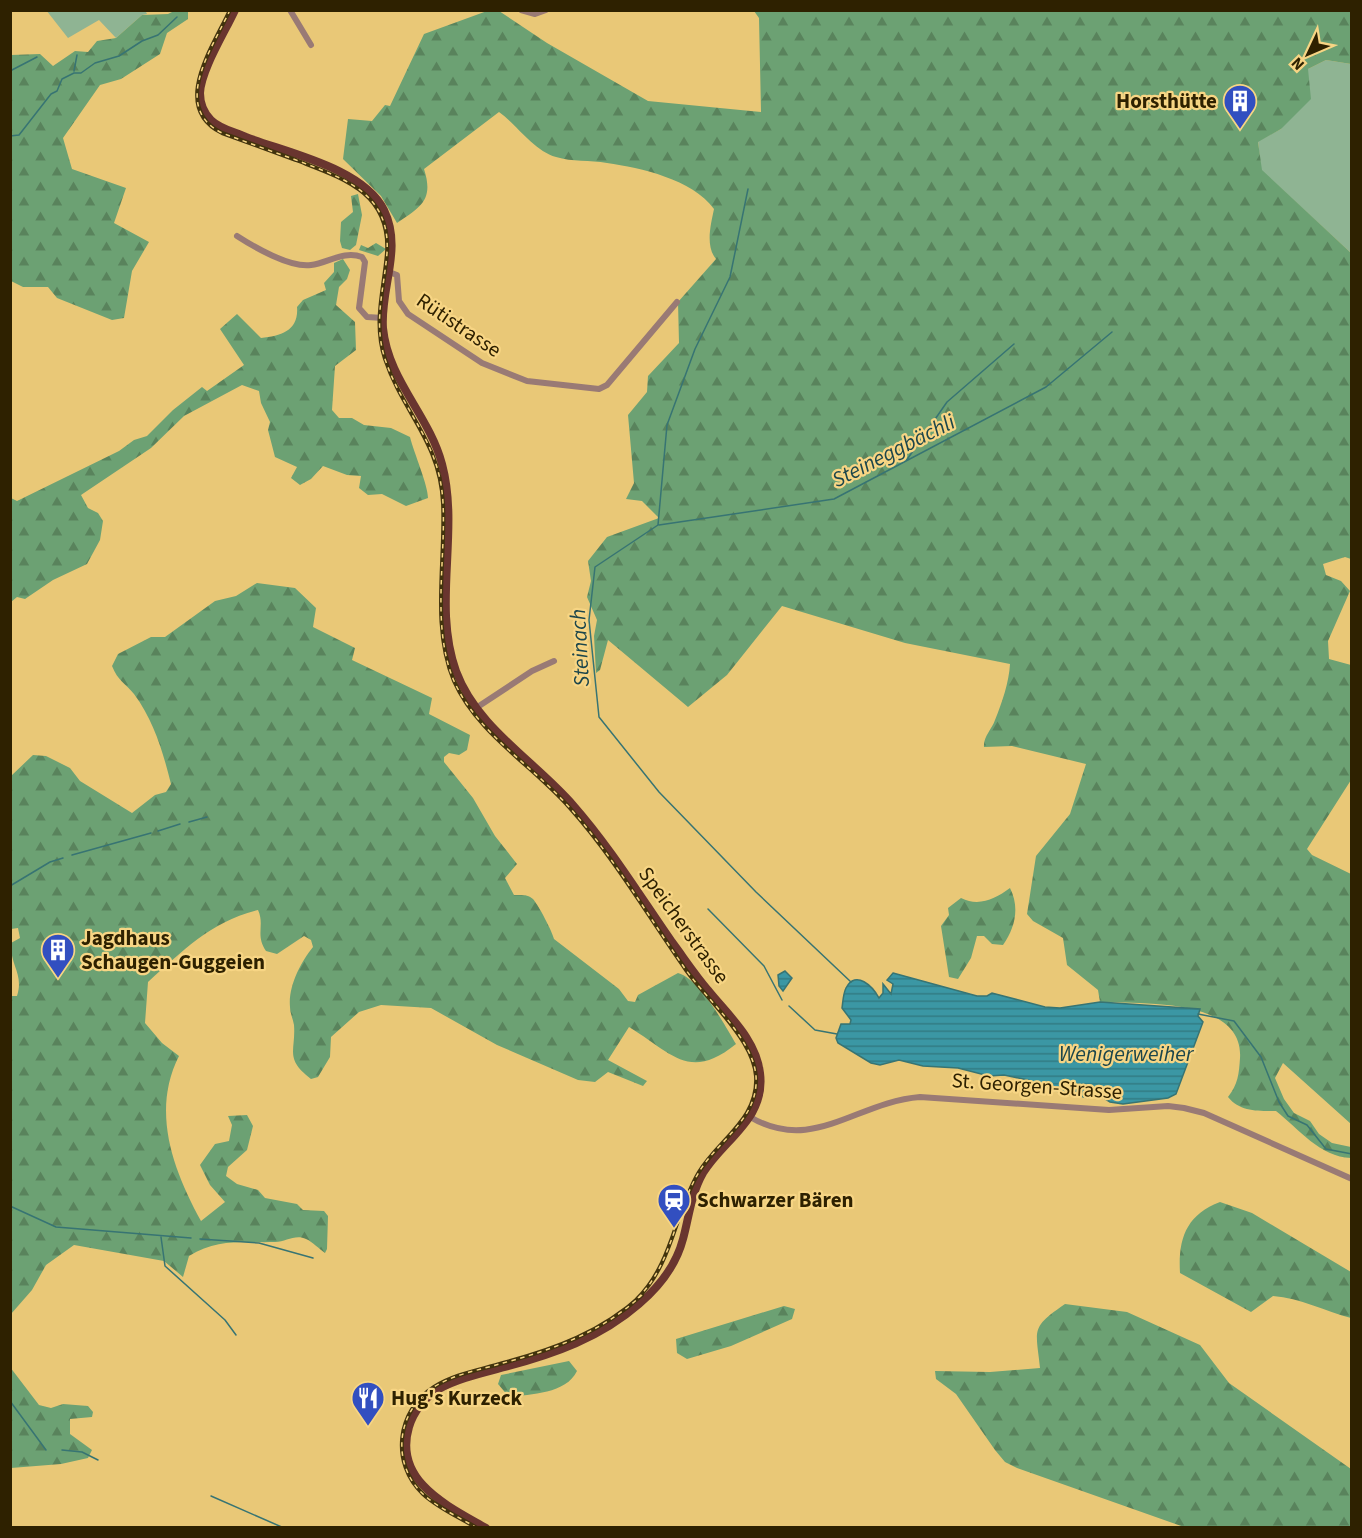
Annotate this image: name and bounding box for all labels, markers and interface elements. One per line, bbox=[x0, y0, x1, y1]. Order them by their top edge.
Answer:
north arrow bbox=[1278, 24, 1338, 84]
text: N bbox=[1286, 52, 1310, 75]
building icon: Horsthütte bbox=[1222, 83, 1258, 130]
place label: Horsthütte bbox=[1116, 86, 1217, 116]
street label: Rütistrasse bbox=[411, 286, 507, 364]
water label: Steineggbächli bbox=[826, 406, 961, 496]
water label: Steinach bbox=[562, 608, 598, 688]
street label: Speicherstrasse bbox=[631, 860, 737, 990]
place label: Jagdhaus Schaugen-Guggeien bbox=[81, 923, 265, 977]
building icon: Jagdhaus Schaugen-Guggeien bbox=[40, 932, 76, 979]
water label: Wenigerweiher bbox=[1059, 1038, 1195, 1070]
street label: St. Georgen-Strasse bbox=[951, 1065, 1123, 1107]
station icon: Schwarzer Bären bbox=[656, 1182, 692, 1229]
place label: Schwarzer Bären bbox=[697, 1185, 854, 1215]
restaurant icon: Hug's Kurzeck bbox=[350, 1380, 386, 1427]
place label: Hug's Kurzeck bbox=[391, 1383, 523, 1413]

